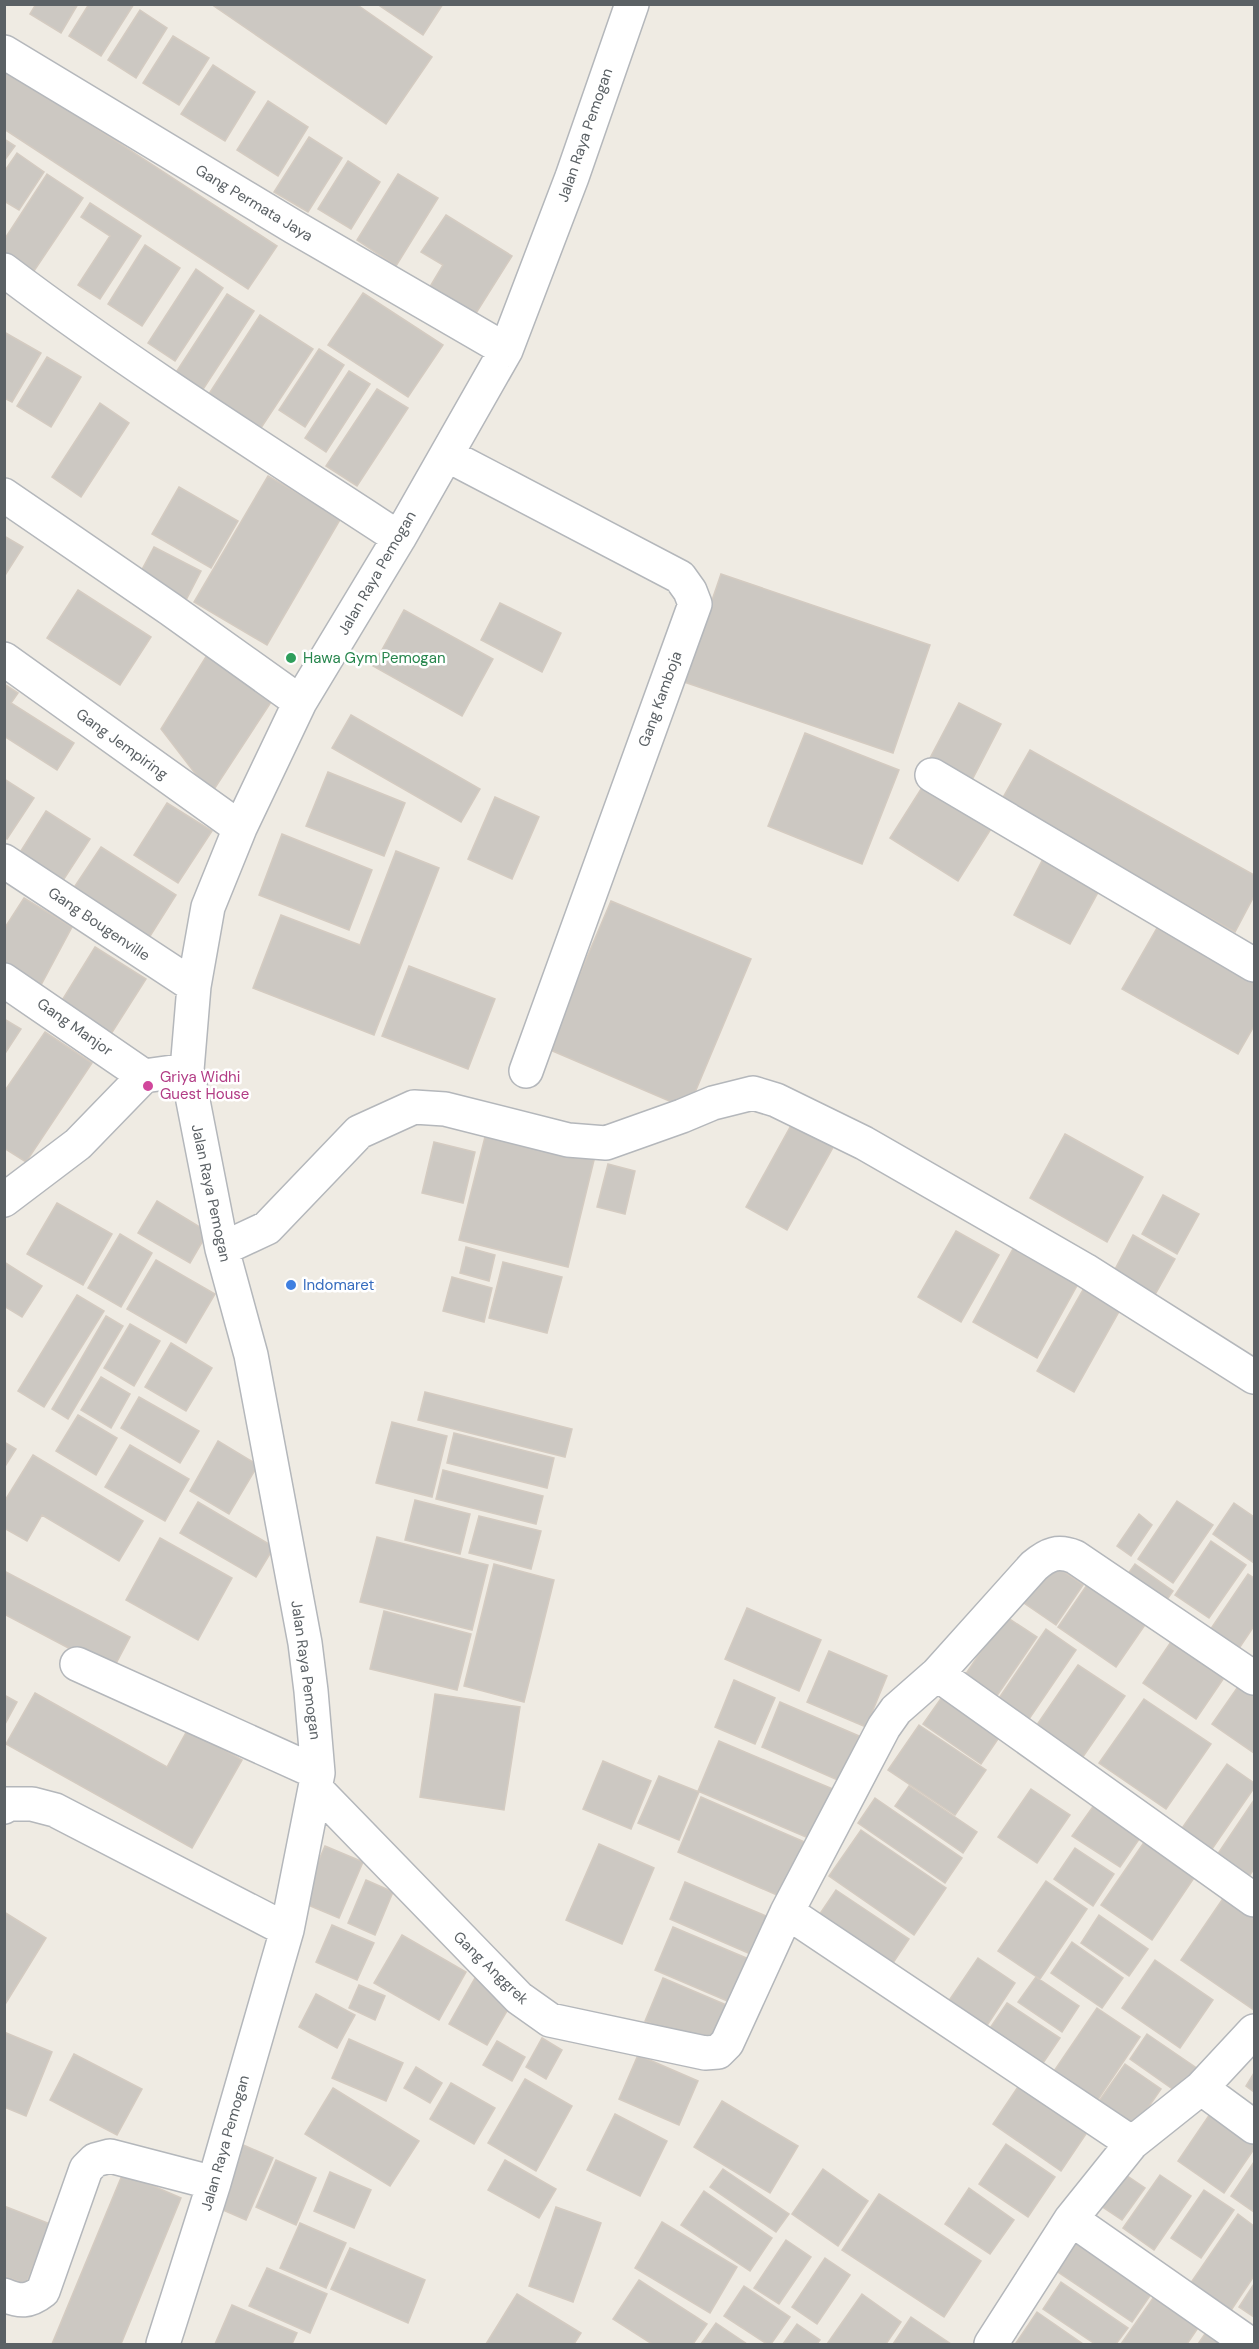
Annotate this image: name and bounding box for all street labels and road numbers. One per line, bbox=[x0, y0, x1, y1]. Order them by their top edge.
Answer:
street label: Jalan Raya Pemogan bbox=[553, 65, 617, 205]
street label: Gang Permata Jaya bbox=[192, 160, 316, 246]
street label: Jalan Raya Pemogan bbox=[333, 507, 421, 639]
street label: Gang Kamboja bbox=[633, 648, 687, 750]
street label: Gang Jempiring bbox=[72, 704, 172, 784]
street label: Gang Bougenville bbox=[44, 882, 154, 966]
street label: Gang Manjor bbox=[33, 994, 117, 1061]
street label: Jalan Raya Pemogan bbox=[187, 1122, 235, 1264]
street label: Jalan Raya Pemogan bbox=[286, 1599, 326, 1741]
street label: Gang Anggrek bbox=[449, 1927, 533, 2009]
street label: Jalan Raya Pemogan bbox=[196, 2073, 254, 2213]

